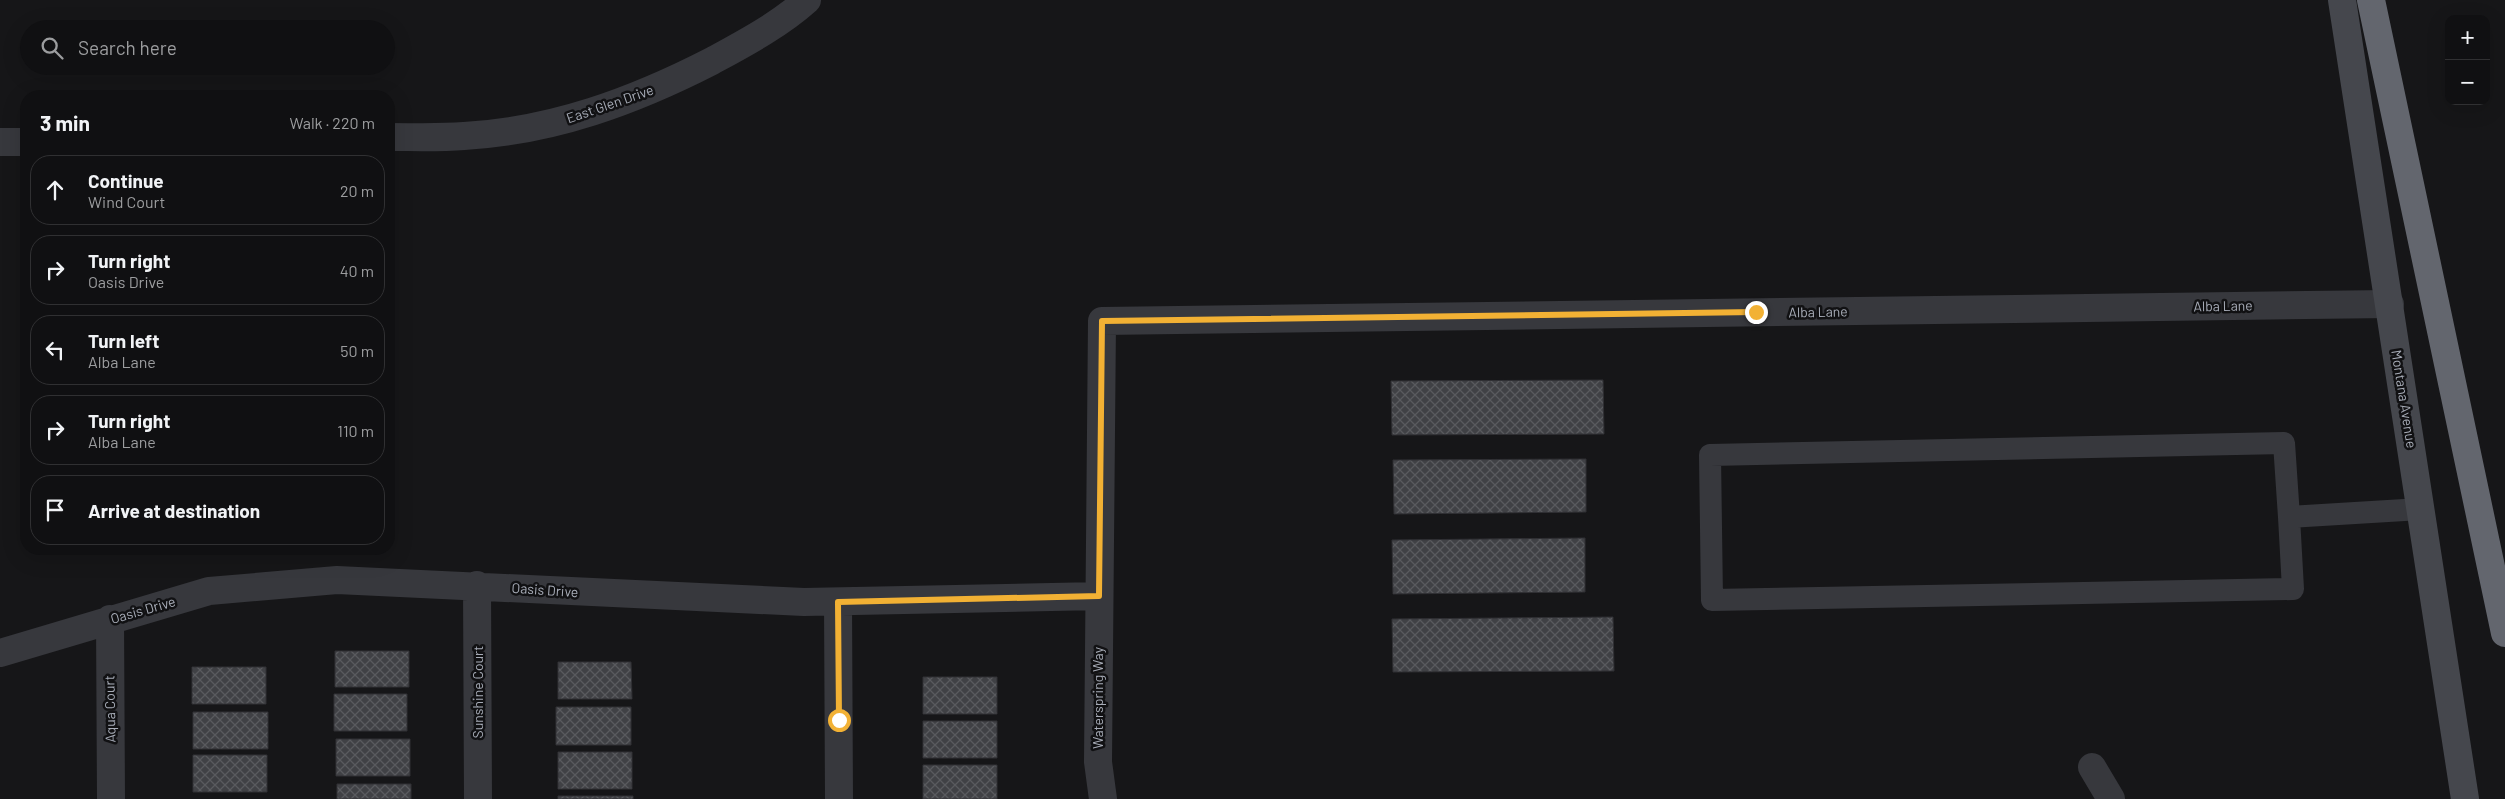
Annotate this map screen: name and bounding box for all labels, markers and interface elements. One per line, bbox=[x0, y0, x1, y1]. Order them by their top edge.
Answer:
map controls bbox=[2445, 15, 2490, 105]
button: + bbox=[2445, 15, 2490, 60]
search box bbox=[20, 20, 395, 75]
icon: search bbox=[38, 34, 66, 62]
text: Search here bbox=[78, 36, 177, 59]
button: − bbox=[2445, 60, 2490, 105]
street label: East Glen Drive bbox=[564, 81, 656, 126]
text: 3 min bbox=[40, 110, 90, 135]
text: Walk · 220 m bbox=[289, 113, 375, 132]
text: Continue bbox=[88, 169, 164, 192]
icon: ahead bbox=[41, 176, 69, 204]
text: 20 m bbox=[340, 181, 374, 200]
text: Wind Court bbox=[88, 192, 165, 211]
text: Turn right bbox=[88, 249, 170, 272]
icon: right bbox=[41, 256, 69, 284]
text: 40 m bbox=[340, 261, 374, 280]
text: Oasis Drive bbox=[88, 272, 164, 291]
street label: Alba Lane bbox=[2193, 296, 2253, 315]
route end bbox=[1745, 301, 1768, 324]
street label: Alba Lane bbox=[1788, 302, 1848, 321]
text: Turn left bbox=[88, 329, 159, 352]
icon: left bbox=[41, 336, 69, 364]
text: 50 m bbox=[340, 341, 374, 360]
street label: Montana Avenue bbox=[2388, 348, 2421, 449]
text: Alba Lane bbox=[88, 352, 156, 371]
text: Turn right bbox=[88, 409, 170, 432]
icon: right bbox=[41, 416, 69, 444]
text: 110 m bbox=[337, 421, 374, 440]
text: Alba Lane bbox=[88, 432, 156, 451]
icon: arrive bbox=[41, 496, 69, 524]
text: Arrive at destination bbox=[88, 499, 260, 522]
street label: Oasis Drive bbox=[511, 579, 579, 600]
street label: Oasis Drive bbox=[108, 592, 177, 627]
street label: Sunshine Court bbox=[469, 646, 486, 738]
street label: Waterspring Way bbox=[1089, 646, 1106, 749]
street label: Aqua Court bbox=[100, 675, 119, 743]
route start bbox=[828, 709, 851, 732]

